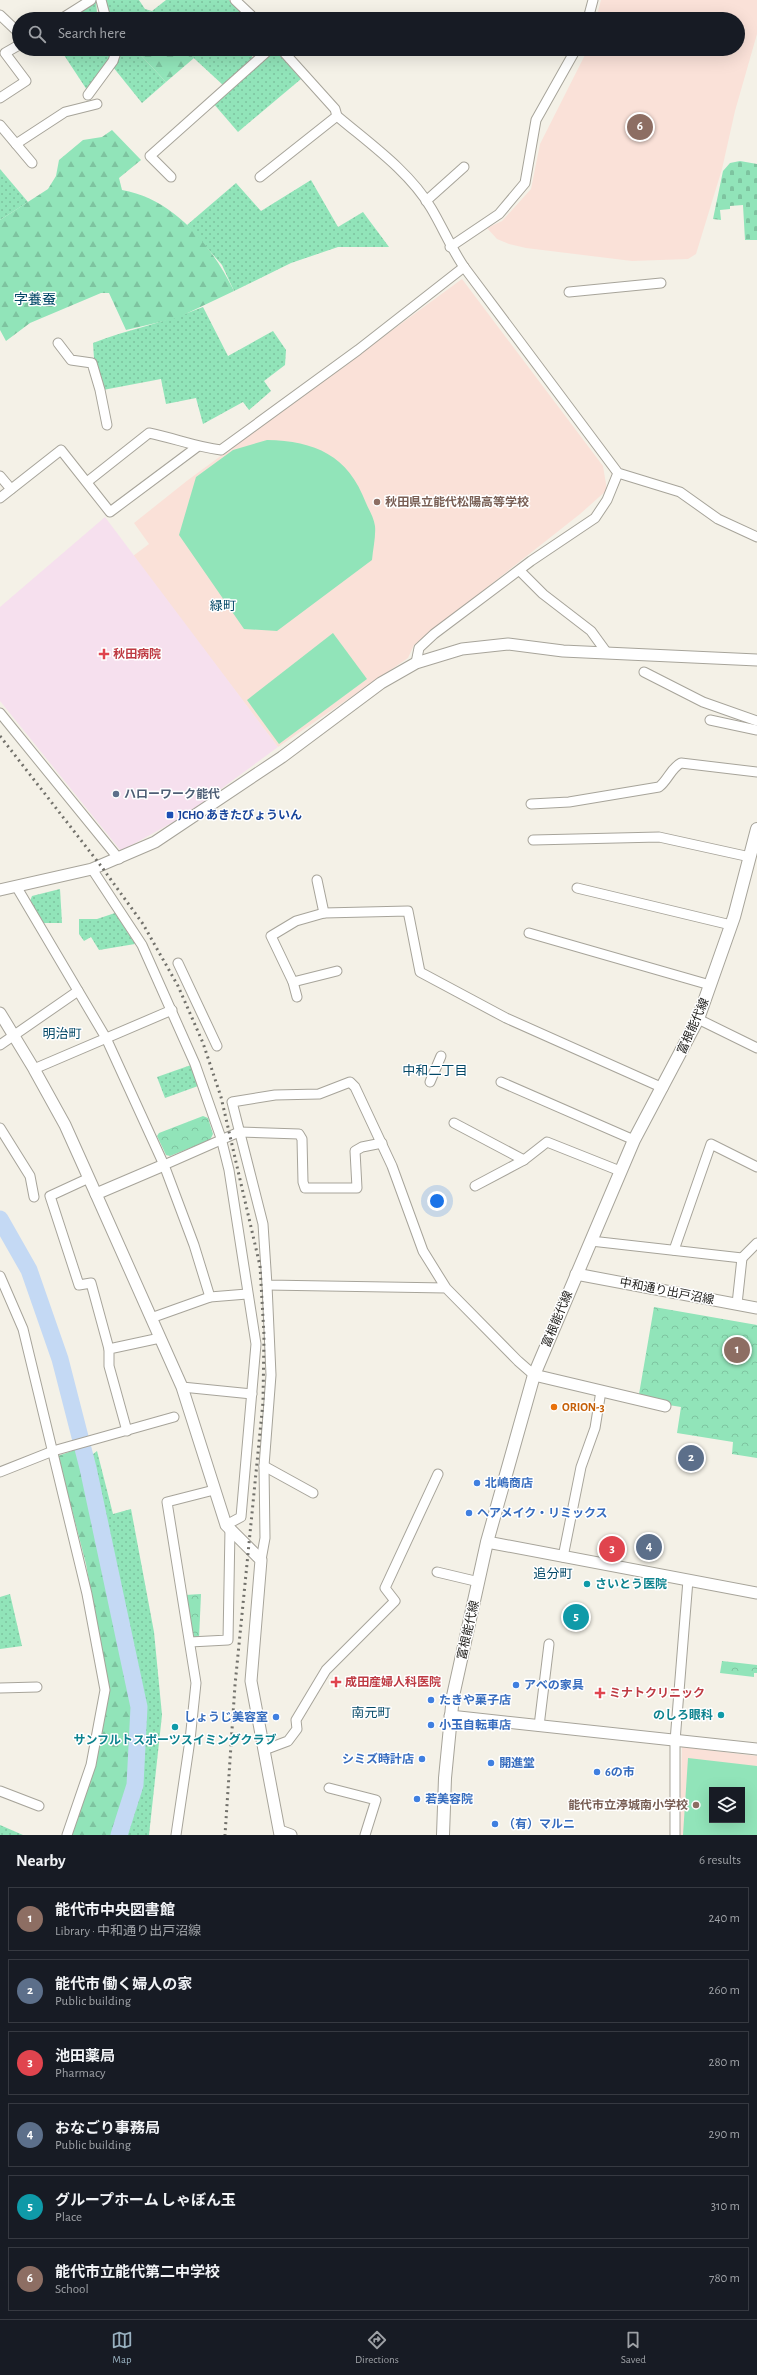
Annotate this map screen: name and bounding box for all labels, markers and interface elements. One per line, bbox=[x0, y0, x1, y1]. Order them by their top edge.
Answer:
search box bbox=[12, 12, 745, 56]
icon: search bbox=[26, 23, 48, 45]
text: Search here bbox=[58, 26, 126, 41]
pin: 6 bbox=[627, 112, 653, 142]
district label: 字養蚕 bbox=[14, 292, 56, 307]
place label: 秋田県立能代松陽高等学校 bbox=[385, 495, 529, 508]
marker: 秋田県立能代松陽高等学校 bbox=[372, 497, 382, 507]
district label: 緑町 bbox=[210, 599, 236, 613]
place label: 秋田病院 bbox=[113, 647, 161, 660]
marker: 秋田病院 bbox=[98, 648, 110, 660]
place label: ハローワーク能代 bbox=[124, 787, 220, 800]
marker: ハローワーク能代 bbox=[111, 789, 121, 799]
place label: JCHO あきたびょういん bbox=[178, 808, 302, 821]
marker: JCHO あきたびょういん bbox=[165, 810, 175, 820]
street label: 富根能代線 bbox=[674, 996, 711, 1056]
district label: 明治町 bbox=[42, 1026, 82, 1041]
district label: 中和二丁目 bbox=[402, 1064, 468, 1078]
your location bbox=[427, 1191, 447, 1211]
street label: 中和通り出戸沼線 bbox=[619, 1275, 715, 1306]
street label: 富根能代線 bbox=[539, 1289, 574, 1349]
pin: 1 bbox=[724, 1335, 750, 1365]
place label: ORION-3 bbox=[562, 1401, 605, 1413]
marker: ORION-3 bbox=[549, 1402, 559, 1412]
pin: 2 bbox=[678, 1443, 704, 1473]
place label: 北嶋商店 bbox=[485, 1476, 533, 1489]
marker: 北嶋商店 bbox=[472, 1478, 482, 1488]
place label: ヘアメイク・リミックス bbox=[477, 1507, 608, 1519]
marker: ヘアメイク・リミックス bbox=[464, 1508, 474, 1518]
pin: 4 bbox=[636, 1532, 662, 1562]
pin: 3 bbox=[599, 1534, 625, 1564]
district label: 追分町 bbox=[533, 1566, 573, 1581]
place label: さいとう医院 bbox=[595, 1577, 667, 1590]
marker: さいとう医院 bbox=[582, 1579, 592, 1589]
street label: 富根能代線 bbox=[454, 1599, 481, 1661]
pin: 5 bbox=[563, 1602, 589, 1632]
place label: 成田産婦人科医院 bbox=[345, 1675, 441, 1688]
marker: 成田産婦人科医院 bbox=[330, 1676, 342, 1688]
place label: アベの家具 bbox=[524, 1679, 584, 1691]
marker: アベの家具 bbox=[511, 1680, 521, 1690]
marker: ミナトクリニック bbox=[594, 1687, 606, 1699]
place label: ミナトクリニック bbox=[609, 1687, 705, 1699]
place label: たきや菓子店 bbox=[439, 1694, 511, 1706]
marker: たきや菓子店 bbox=[426, 1695, 436, 1705]
district label: 南元町 bbox=[351, 1706, 391, 1720]
place label: のしろ眼科 bbox=[653, 1708, 713, 1721]
place label: しょうじ美容室 bbox=[184, 1710, 268, 1723]
marker: のしろ眼科 bbox=[716, 1710, 726, 1720]
marker: しょうじ美容室 bbox=[271, 1712, 281, 1722]
place label: 小玉自転車店 bbox=[439, 1719, 511, 1731]
marker: 小玉自転車店 bbox=[426, 1720, 436, 1730]
marker: サンフルトスポーツスイミングクラブ bbox=[170, 1722, 180, 1732]
place label: サンフルトスポーツスイミングクラブ bbox=[73, 1733, 277, 1746]
place label: シミズ時計店 bbox=[342, 1752, 414, 1765]
marker: シミズ時計店 bbox=[417, 1754, 427, 1764]
place label: 開進堂 bbox=[499, 1756, 535, 1769]
marker: 開進堂 bbox=[486, 1758, 496, 1768]
place label: 6の市 bbox=[605, 1766, 635, 1778]
marker: 6の市 bbox=[592, 1767, 602, 1777]
map controls bbox=[709, 1787, 745, 1823]
button: layers bbox=[709, 1787, 745, 1823]
place label: 若美容院 bbox=[425, 1792, 473, 1805]
marker: 若美容院 bbox=[412, 1794, 422, 1804]
place label: 能代市立渟城南小学校 bbox=[568, 1798, 688, 1811]
marker: 能代市立渟城南小学校 bbox=[691, 1800, 701, 1810]
place label: （有）マルニ bbox=[503, 1817, 575, 1830]
marker: （有）マルニ bbox=[490, 1819, 500, 1829]
text: Nearby bbox=[16, 1852, 66, 1869]
text: 6 results bbox=[699, 1854, 741, 1867]
text: 能代市中央図書館 bbox=[55, 1903, 175, 1918]
text: 1 bbox=[28, 1912, 32, 1925]
text: 240 m bbox=[708, 1912, 740, 1925]
text: Library · 中和通り出戸沼線 bbox=[55, 1925, 201, 1938]
text: 能代市 働く婦人の家 bbox=[55, 1977, 192, 1992]
text: 2 bbox=[27, 1984, 33, 1997]
text: 260 m bbox=[709, 1984, 740, 1997]
text: Public building bbox=[55, 1995, 131, 2008]
text: 池田薬局 bbox=[55, 2049, 115, 2064]
text: 3 bbox=[27, 2056, 33, 2069]
text: 280 m bbox=[709, 2056, 740, 2069]
text: Pharmacy bbox=[55, 2067, 106, 2080]
text: おなごり事務局 bbox=[55, 2121, 160, 2136]
text: 4 bbox=[27, 2128, 33, 2141]
text: 290 m bbox=[709, 2128, 740, 2141]
text: Public building bbox=[55, 2139, 131, 2152]
text: グループホーム しゃぼん玉 bbox=[55, 2193, 236, 2208]
text: 5 bbox=[27, 2200, 33, 2213]
text: 310 m bbox=[711, 2200, 740, 2213]
text: Place bbox=[55, 2211, 82, 2224]
text: 能代市立能代第二中学校 bbox=[55, 2265, 220, 2280]
text: 6 bbox=[27, 2272, 33, 2285]
text: 780 m bbox=[709, 2272, 740, 2285]
text: School bbox=[55, 2283, 89, 2296]
tab: Map bbox=[111, 2329, 133, 2366]
tab: Directions bbox=[355, 2329, 399, 2366]
tab: Saved bbox=[621, 2329, 646, 2366]

